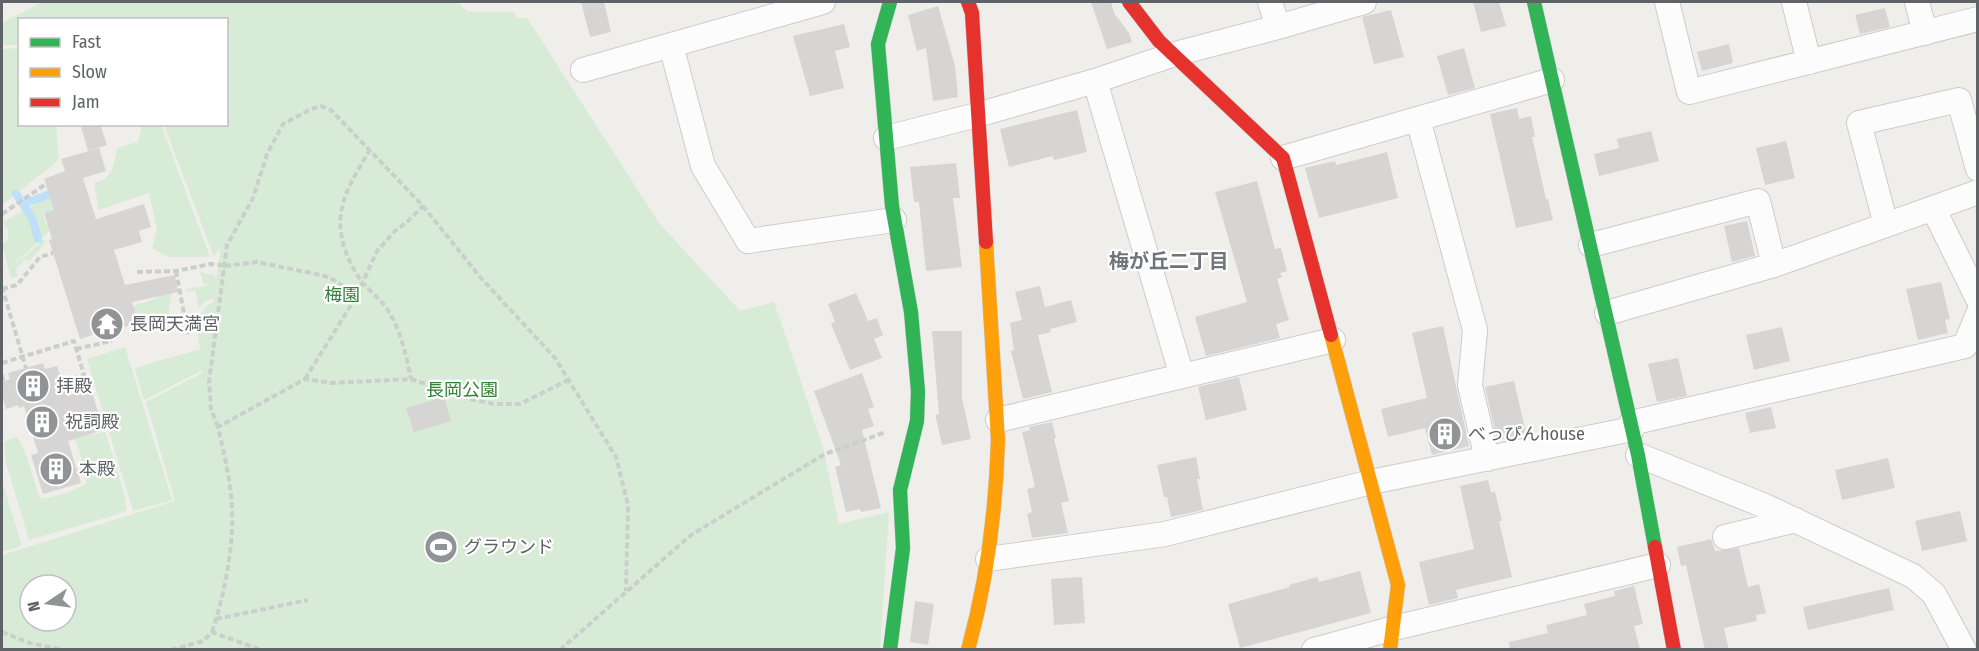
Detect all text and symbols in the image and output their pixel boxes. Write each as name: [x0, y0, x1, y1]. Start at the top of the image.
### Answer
legend: [18, 18, 228, 126]
text: Fast: [72, 31, 101, 53]
text: Slow: [72, 61, 107, 83]
text: Jam: [72, 91, 100, 113]
district label: 梅が丘二丁目: [1109, 249, 1229, 273]
park label: 梅園: [324, 284, 360, 306]
temple icon: 長岡天満宮: [89, 306, 125, 342]
place label: 長岡天満宮: [130, 313, 220, 335]
building icon: 拝殿: [15, 368, 51, 404]
place label: 拝殿: [56, 375, 92, 397]
park label: 長岡公園: [426, 379, 498, 401]
building icon: 祝詞殿: [24, 404, 60, 440]
place label: 祝詞殿: [65, 411, 119, 433]
building icon: べっぴんhouse: [1427, 416, 1463, 452]
place label: べっぴんhouse: [1468, 423, 1585, 445]
building icon: 本殿: [38, 451, 74, 487]
place label: 本殿: [79, 458, 115, 480]
sports icon: グラウンド: [423, 529, 459, 565]
place label: グラウンド: [464, 536, 554, 558]
north arrow: [18, 573, 78, 633]
text: N: [24, 599, 44, 613]

